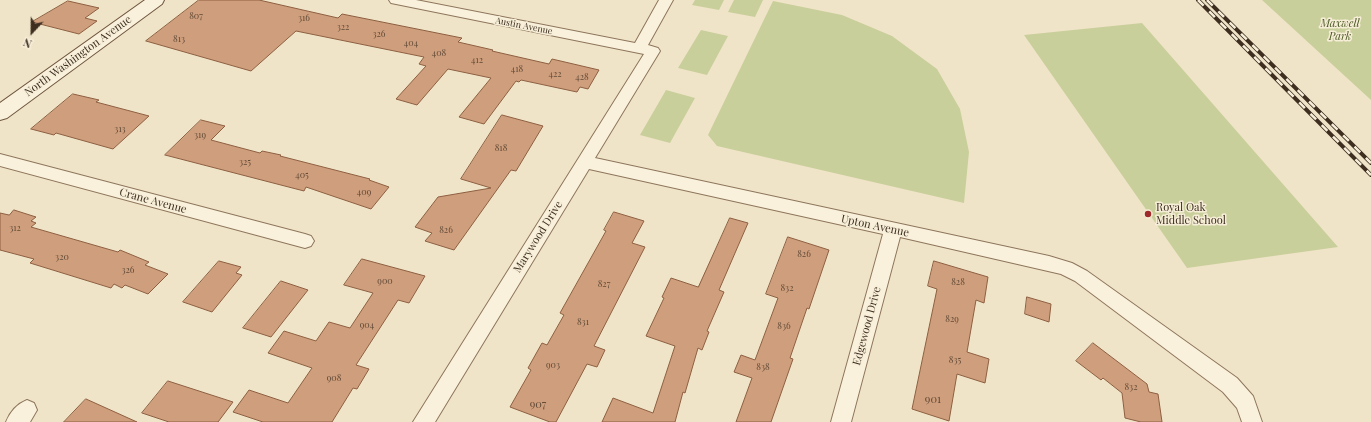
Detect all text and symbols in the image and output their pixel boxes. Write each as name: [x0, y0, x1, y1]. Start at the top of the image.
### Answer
house number: 807: [189, 11, 203, 21]
north arrow: [12, 12, 52, 52]
street label: North Washington Avenue: [22, 13, 134, 99]
house number: 316: [298, 13, 310, 23]
street label: Austin Avenue: [495, 15, 553, 37]
park label: Maxwell Park: [1320, 17, 1360, 43]
house number: 322: [337, 22, 349, 32]
house number: 326: [372, 29, 386, 39]
house number: 813: [173, 34, 185, 44]
house number: 404: [404, 38, 418, 48]
house number: 408: [432, 48, 446, 58]
house number: 412: [471, 55, 483, 65]
house number: 418: [511, 64, 523, 74]
house number: 422: [548, 69, 562, 79]
house number: 428: [575, 72, 589, 82]
house number: 313: [114, 124, 126, 134]
house number: 319: [194, 130, 206, 140]
house number: 818: [495, 143, 507, 153]
house number: 325: [239, 157, 251, 167]
house number: 405: [295, 170, 309, 180]
street label: Crane Avenue: [118, 186, 188, 216]
house number: 409: [357, 187, 371, 197]
street label: Marywood Drive: [511, 199, 565, 275]
place label: Royal Oak Middle School: [1156, 201, 1226, 227]
marker: Royal Oak Middle School: [1143, 209, 1153, 219]
street label: Upton Avenue: [840, 212, 910, 240]
house number: 312: [9, 223, 21, 233]
house number: 826: [439, 225, 453, 235]
house number: 826: [797, 249, 811, 259]
house number: 320: [55, 252, 69, 262]
house number: 326: [121, 265, 135, 275]
house number: 900: [377, 276, 393, 286]
house number: 828: [951, 277, 965, 287]
house number: 827: [598, 279, 610, 289]
house number: 832: [781, 283, 793, 293]
street label: Edgewood Drive: [850, 285, 884, 367]
house number: 829: [945, 314, 959, 324]
house number: 831: [577, 317, 589, 327]
house number: 904: [360, 320, 374, 330]
house number: 836: [777, 321, 791, 331]
house number: 835: [949, 355, 961, 365]
house number: 903: [546, 360, 560, 370]
house number: 838: [756, 362, 770, 372]
house number: 908: [327, 373, 341, 383]
house number: 832: [1125, 382, 1137, 392]
house number: 901: [925, 393, 941, 407]
house number: 907: [530, 398, 546, 412]

